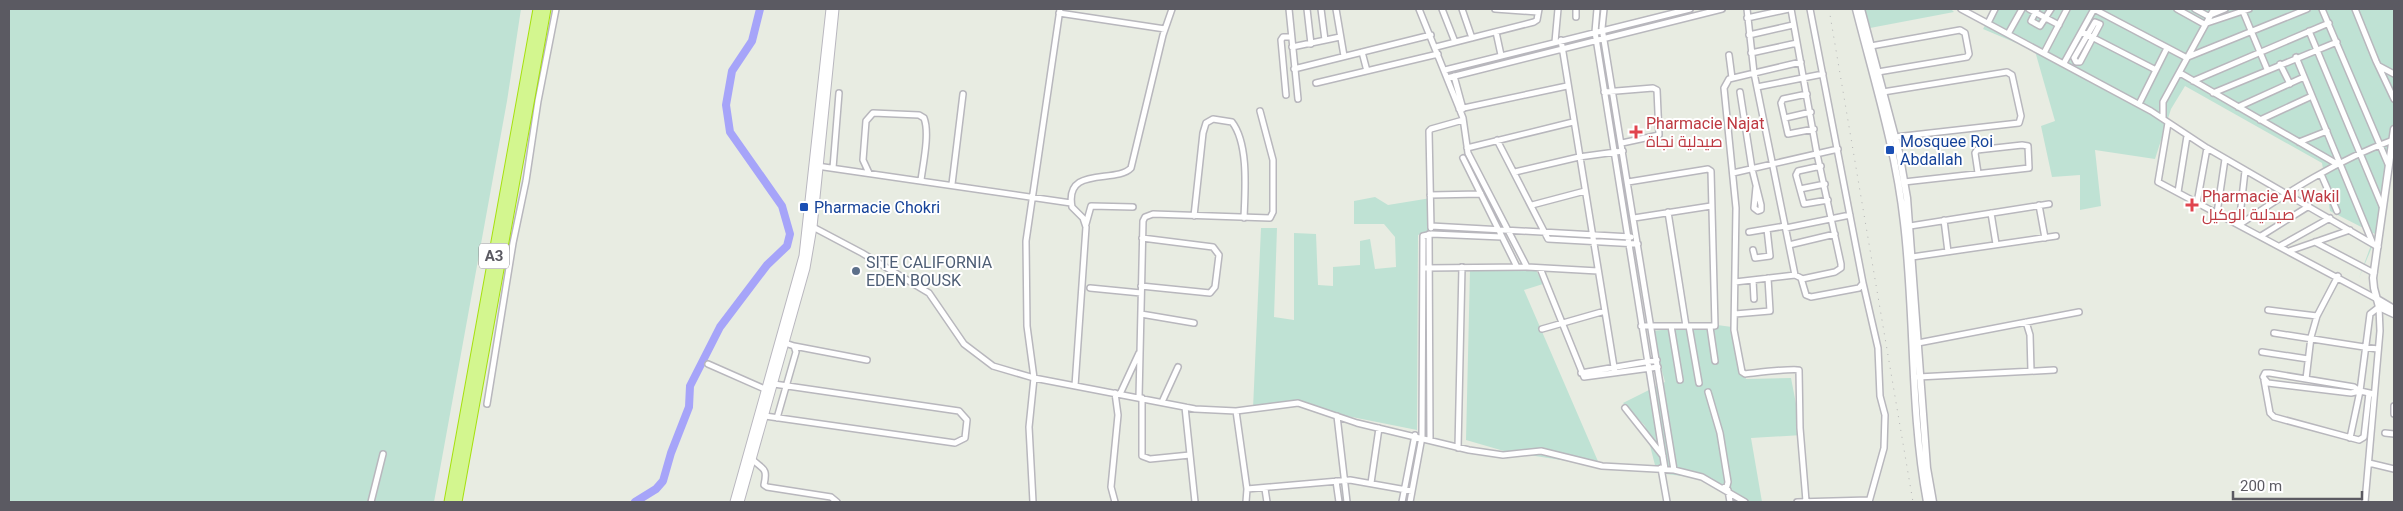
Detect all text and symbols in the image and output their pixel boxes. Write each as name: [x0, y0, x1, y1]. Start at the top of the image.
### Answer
place label: Pharmacie Najat صيدلية نجاة: [1646, 114, 1764, 151]
marker: Pharmacie Najat صيدلية نجاة: [1630, 126, 1642, 138]
place label: Mosquee Roi Abdallah: [1900, 132, 1993, 169]
marker: Mosquee Roi Abdallah: [1884, 144, 1896, 156]
place label: Pharmacie Al Wakil صيدلية الوكيل: [2202, 187, 2339, 225]
place label: Pharmacie Chokri: [814, 198, 940, 217]
marker: Pharmacie Al Wakil صيدلية الوكيل: [2186, 199, 2198, 211]
marker: Pharmacie Chokri: [798, 201, 810, 213]
road number: A3: [479, 244, 509, 268]
place label: SITE CALIFORNIA EDEN BOUSK: [866, 253, 993, 290]
marker: SITE CALIFORNIA EDEN BOUSK: [850, 265, 862, 277]
scale bar: [2233, 468, 2362, 500]
text: 200 m: [2240, 477, 2282, 495]

